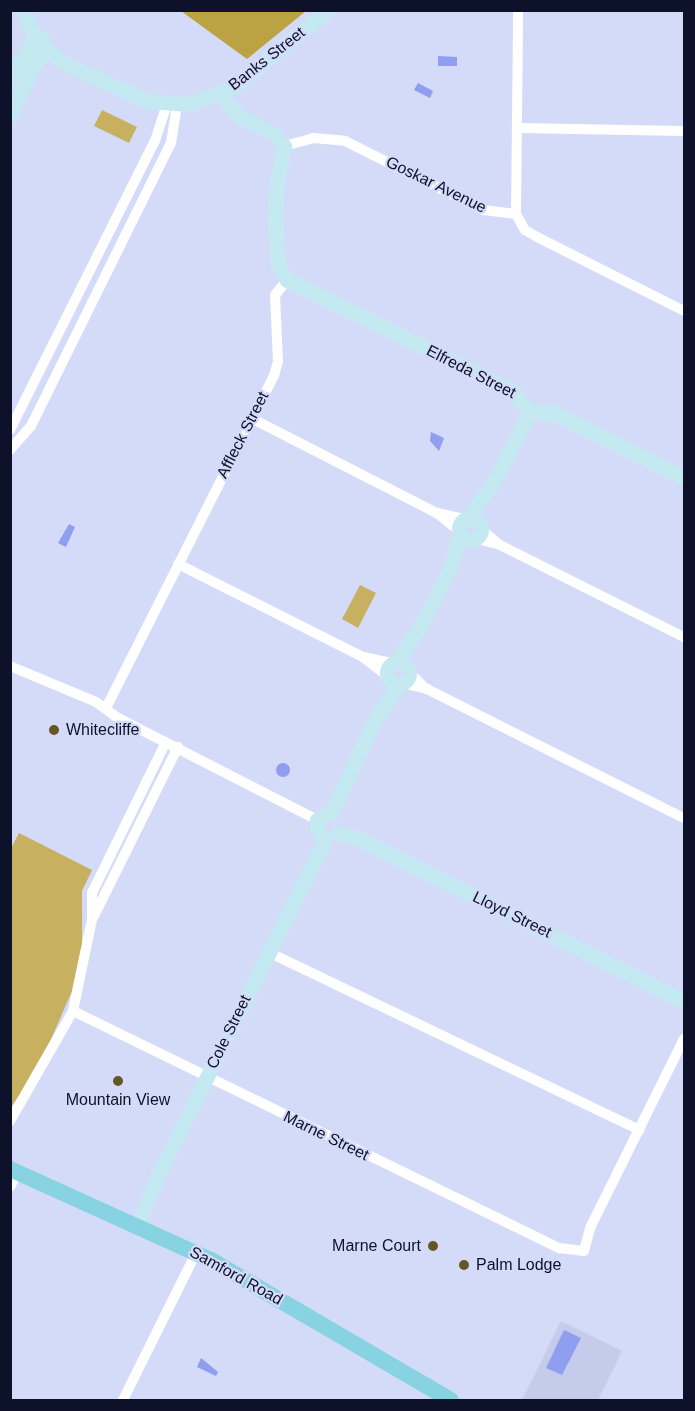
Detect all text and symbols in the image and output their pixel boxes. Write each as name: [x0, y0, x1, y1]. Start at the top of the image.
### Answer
street label: Banks Street: [225, 23, 309, 95]
street label: Goskar Avenue: [382, 152, 490, 218]
street label: Elfreda Street: [423, 341, 519, 403]
street label: Affleck Street: [213, 388, 273, 482]
place label: Whitecliffe: [66, 720, 140, 740]
marker: Whitecliffe: [47, 723, 61, 737]
street label: Lloyd Street: [469, 888, 555, 942]
street label: Cole Street: [203, 992, 255, 1072]
marker: Mountain View: [111, 1074, 125, 1088]
place label: Mountain View: [66, 1090, 170, 1110]
street label: Marne Street: [280, 1107, 372, 1165]
place label: Marne Court: [332, 1236, 421, 1256]
marker: Marne Court: [426, 1239, 440, 1253]
street label: Samford Road: [186, 1243, 286, 1309]
place label: Palm Lodge: [476, 1255, 561, 1275]
marker: Palm Lodge: [457, 1258, 471, 1272]

